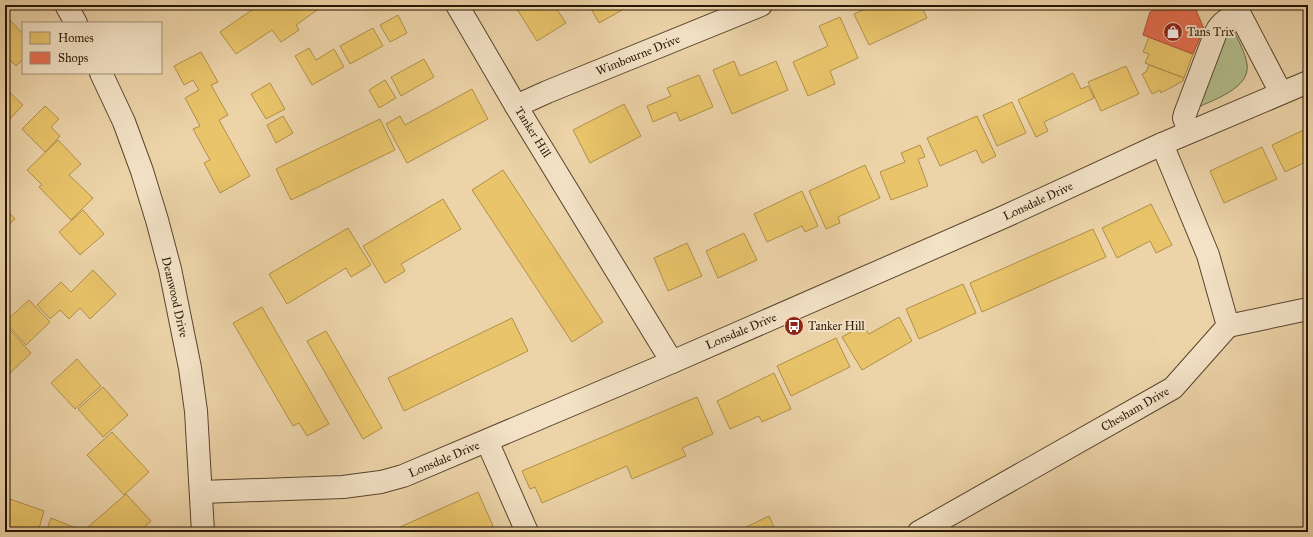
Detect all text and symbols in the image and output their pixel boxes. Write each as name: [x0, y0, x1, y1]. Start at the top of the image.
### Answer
shop icon: Tans Trix: [1162, 21, 1184, 43]
legend: [22, 22, 162, 74]
place label: Tans Trix: [1187, 25, 1235, 39]
text: Homes: [58, 31, 94, 45]
street label: Wimbourne Drive: [594, 32, 682, 78]
text: Shops: [58, 51, 88, 65]
street label: Tanker Hill: [512, 104, 554, 160]
street label: Lonsdale Drive: [1001, 179, 1075, 223]
street label: Deanwood Drive: [159, 255, 191, 339]
street label: Lonsdale Drive: [704, 310, 778, 352]
bus stop icon: Tanker Hill: [783, 315, 805, 337]
place label: Tanker Hill: [808, 319, 866, 333]
street label: Chesham Drive: [1098, 384, 1172, 434]
street label: Lonsdale Drive: [407, 438, 481, 480]

